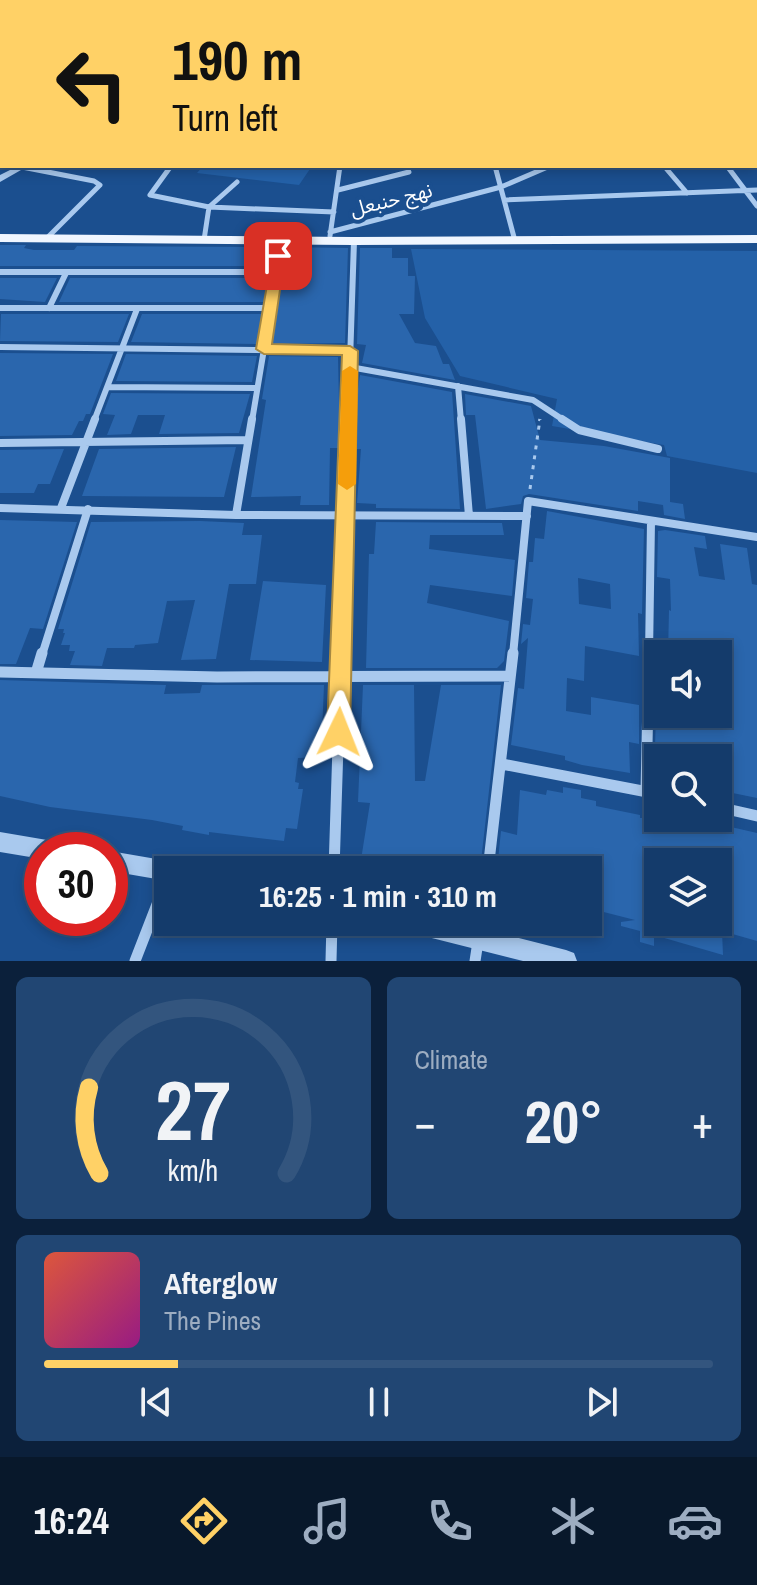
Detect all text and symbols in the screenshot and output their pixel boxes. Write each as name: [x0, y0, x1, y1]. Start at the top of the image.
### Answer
text: 190 m: [172, 22, 302, 97]
icon: left: [40, 32, 144, 136]
text: Turn left: [172, 94, 278, 142]
street label: نهج حنبعل: [347, 176, 435, 224]
pin: [244, 222, 312, 290]
icon: arrive: [256, 234, 300, 278]
map controls: [644, 640, 732, 936]
button: sound: [644, 640, 732, 728]
position arrow: [297, 690, 381, 774]
button: search: [644, 744, 732, 832]
speed limit sign: 30: [24, 832, 128, 936]
button: layers: [644, 848, 732, 936]
text: 16:25 · 1 min · 310 m: [259, 876, 497, 916]
text: Climate: [415, 1042, 488, 1077]
text: 27: [155, 1054, 231, 1166]
text: 20°: [524, 1081, 603, 1162]
text: −: [415, 1092, 436, 1152]
text: +: [692, 1092, 713, 1152]
text: km/h: [168, 1151, 219, 1190]
text: Afterglow: [164, 1263, 277, 1303]
text: The Pines: [164, 1303, 261, 1338]
icon: previous: [134, 1380, 178, 1424]
icon: pause: [357, 1380, 401, 1424]
icon: next: [580, 1380, 624, 1424]
icon: directions: [176, 1493, 232, 1549]
icon: music: [299, 1493, 355, 1549]
icon: phone: [422, 1493, 478, 1549]
icon: climate: [545, 1493, 601, 1549]
icon: car: [667, 1493, 723, 1549]
text: 16:24: [33, 1497, 109, 1545]

